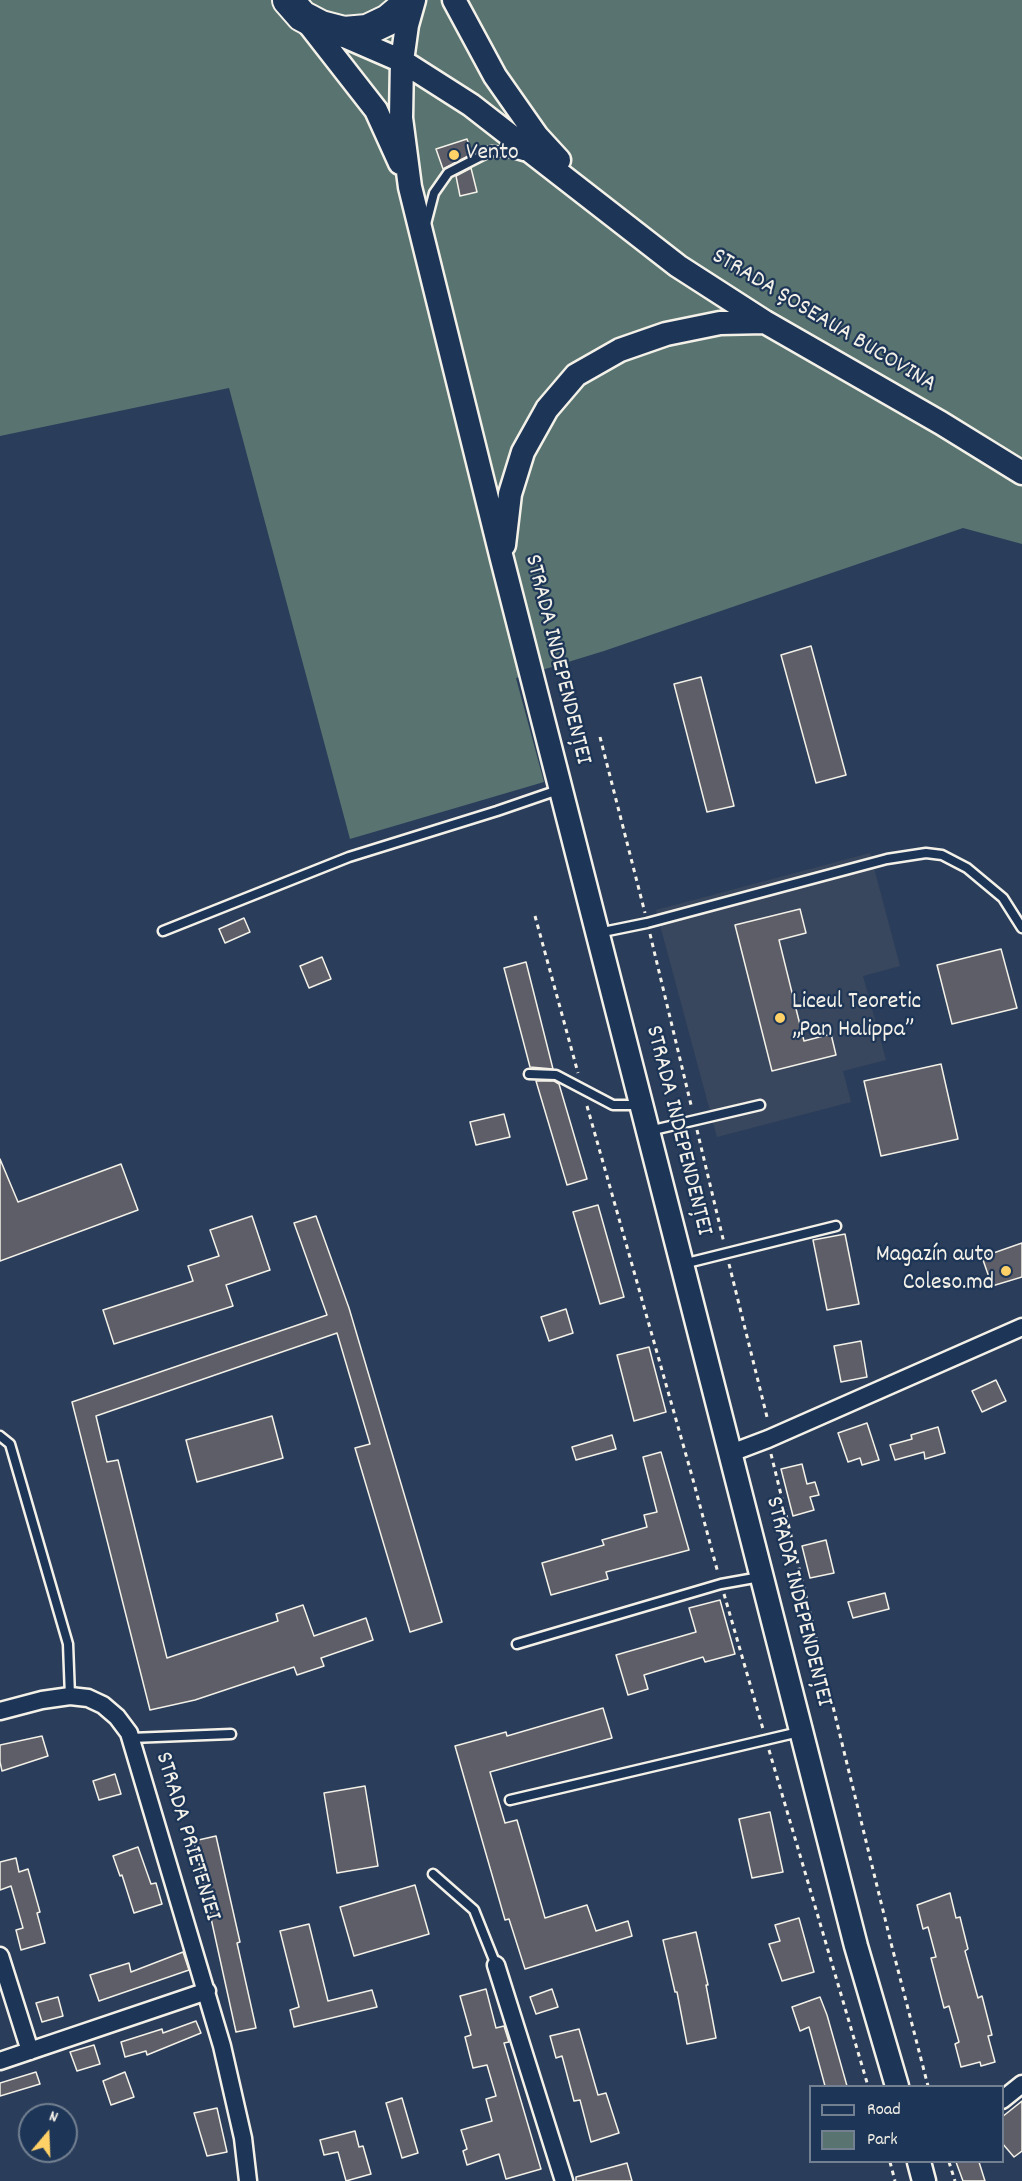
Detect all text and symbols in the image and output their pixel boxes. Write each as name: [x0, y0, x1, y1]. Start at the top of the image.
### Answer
place label: Vento: [466, 141, 519, 169]
marker: Vento: [447, 148, 461, 162]
street label: STRADA ȘOSEAUA BUCOVINA: [705, 244, 941, 400]
street label: STRADA INDEPENDENȚEI: [516, 552, 596, 768]
place label: Liceul Teoretic „Pan Halippa”: [792, 990, 921, 1046]
marker: Liceul Teoretic „Pan Halippa”: [773, 1011, 787, 1025]
street label: STRADA INDEPENDENȚEI: [637, 1023, 717, 1239]
place label: Magazín auto Coleso.md: [876, 1243, 994, 1299]
marker: Magazín auto Coleso.md: [999, 1264, 1013, 1278]
street label: STRADA INDEPENDENȚEI: [757, 1494, 837, 1710]
street label: STRADA PRIETENIEI: [147, 1749, 225, 1925]
legend: [809, 2085, 1004, 2163]
text: Road: [867, 2098, 901, 2123]
north arrow: [18, 2103, 78, 2163]
text: N: [46, 2105, 61, 2130]
text: Park: [867, 2128, 898, 2153]

